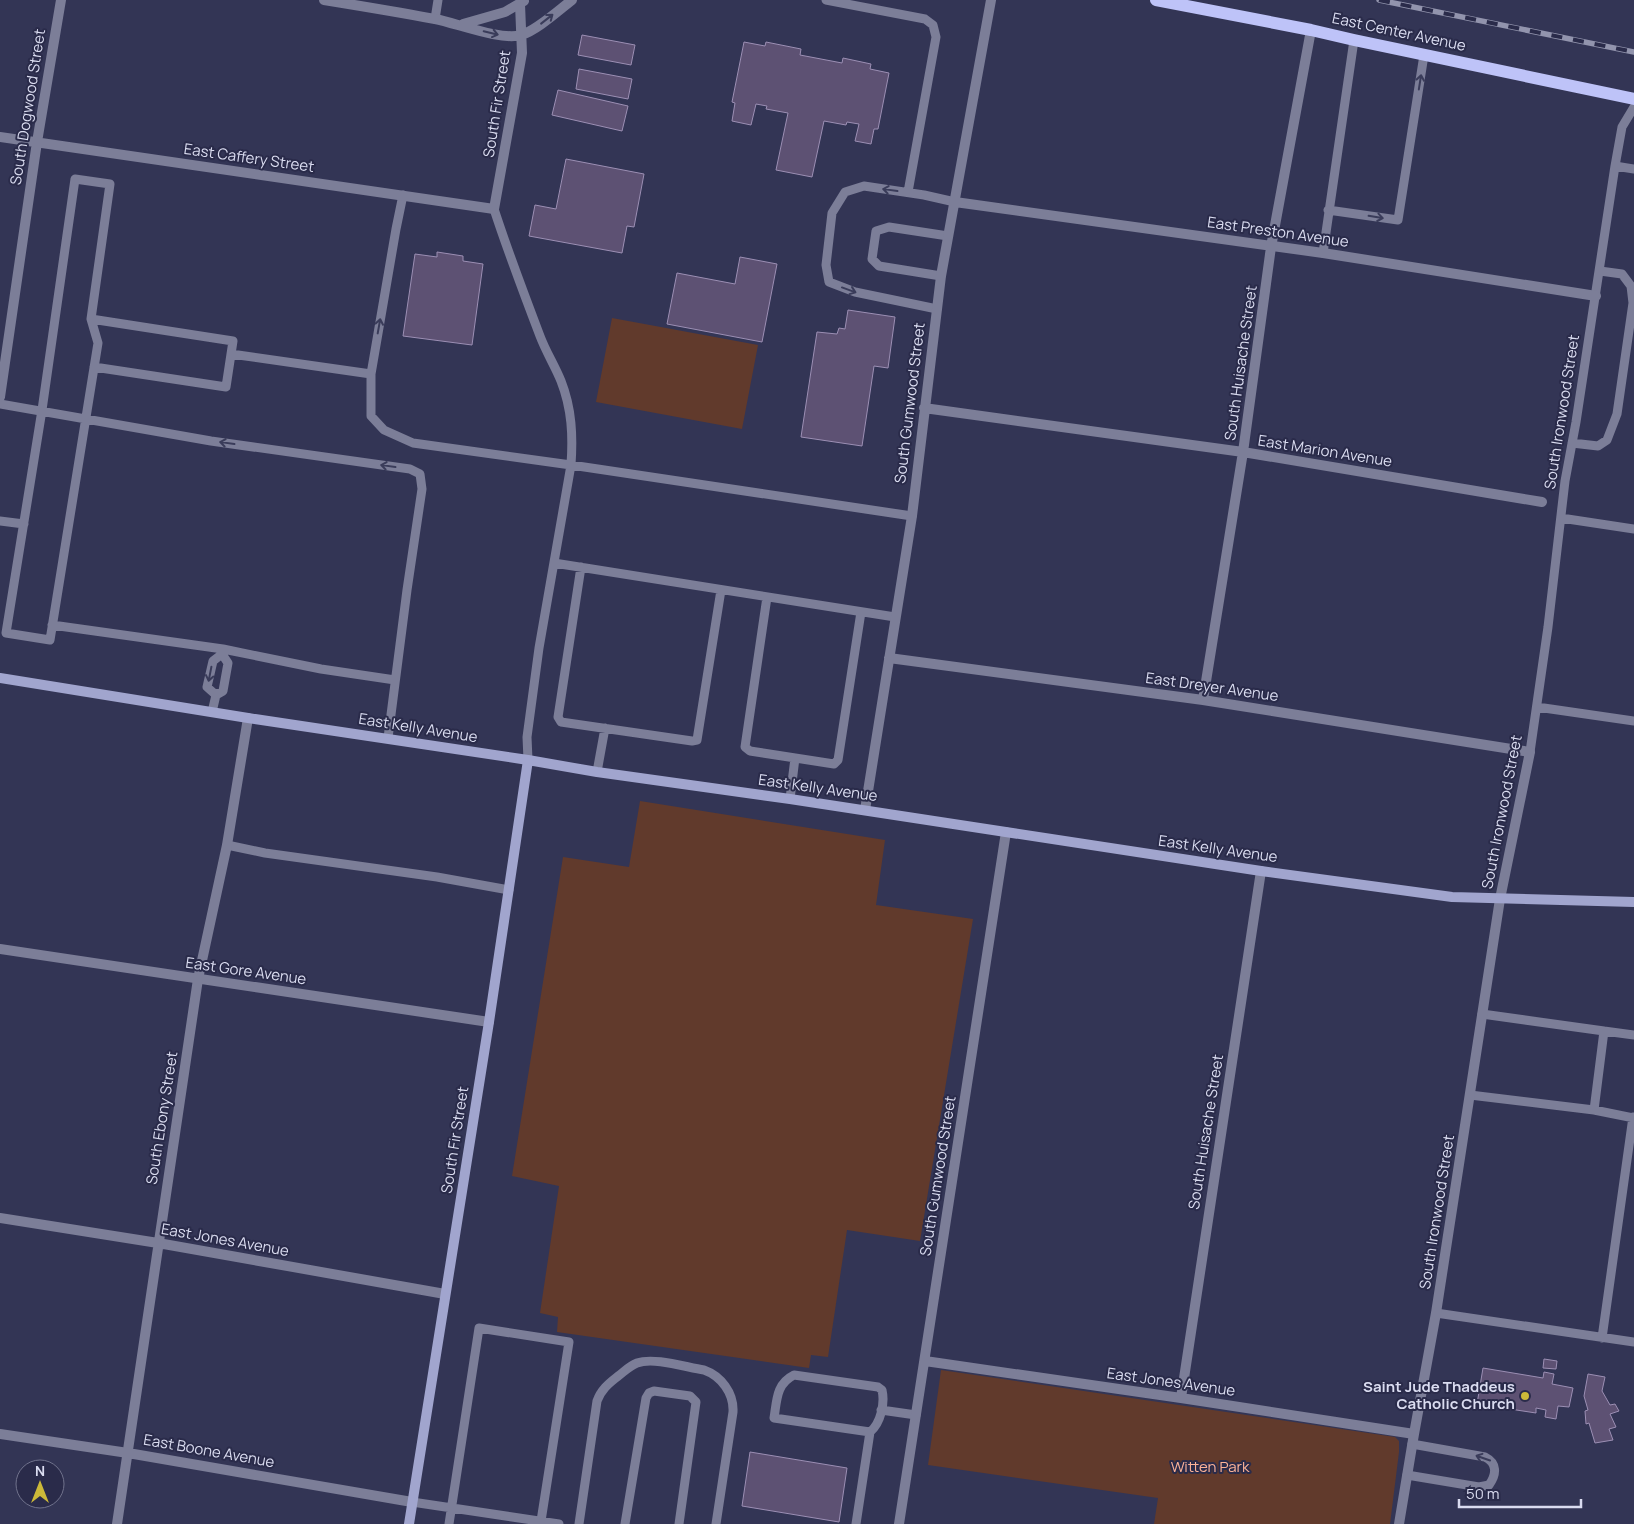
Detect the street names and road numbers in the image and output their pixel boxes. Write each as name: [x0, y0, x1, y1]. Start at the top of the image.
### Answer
street label: East Center Avenue: [1330, 7, 1468, 56]
street label: South Dogwood Street: [5, 27, 50, 186]
street label: South Fir Street: [478, 49, 515, 159]
street label: East Caffery Street: [182, 138, 316, 177]
street label: East Preston Avenue: [1206, 211, 1350, 252]
street label: South Huisache Street: [1219, 284, 1262, 442]
street label: South Gumwood Street: [889, 321, 930, 485]
street label: South Ironwood Street: [1539, 333, 1584, 491]
street label: East Marion Avenue: [1256, 430, 1394, 472]
street label: East Dreyer Avenue: [1144, 667, 1280, 706]
street label: East Kelly Avenue: [357, 708, 479, 747]
street label: South Ironwood Street: [1476, 733, 1527, 891]
street label: East Kelly Avenue: [757, 769, 879, 806]
street label: East Kelly Avenue: [1157, 830, 1279, 867]
street label: East Gore Avenue: [184, 952, 308, 989]
street label: South Ebony Street: [141, 1050, 182, 1186]
street label: South Huisache Street: [1183, 1053, 1228, 1211]
street label: South Fir Street: [436, 1085, 473, 1195]
street label: South Gumwood Street: [914, 1094, 961, 1258]
street label: South Ironwood Street: [1414, 1133, 1459, 1291]
street label: East Jones Avenue: [160, 1218, 291, 1261]
street label: East Jones Avenue: [1106, 1362, 1237, 1401]
street label: East Boone Avenue: [142, 1429, 276, 1472]

